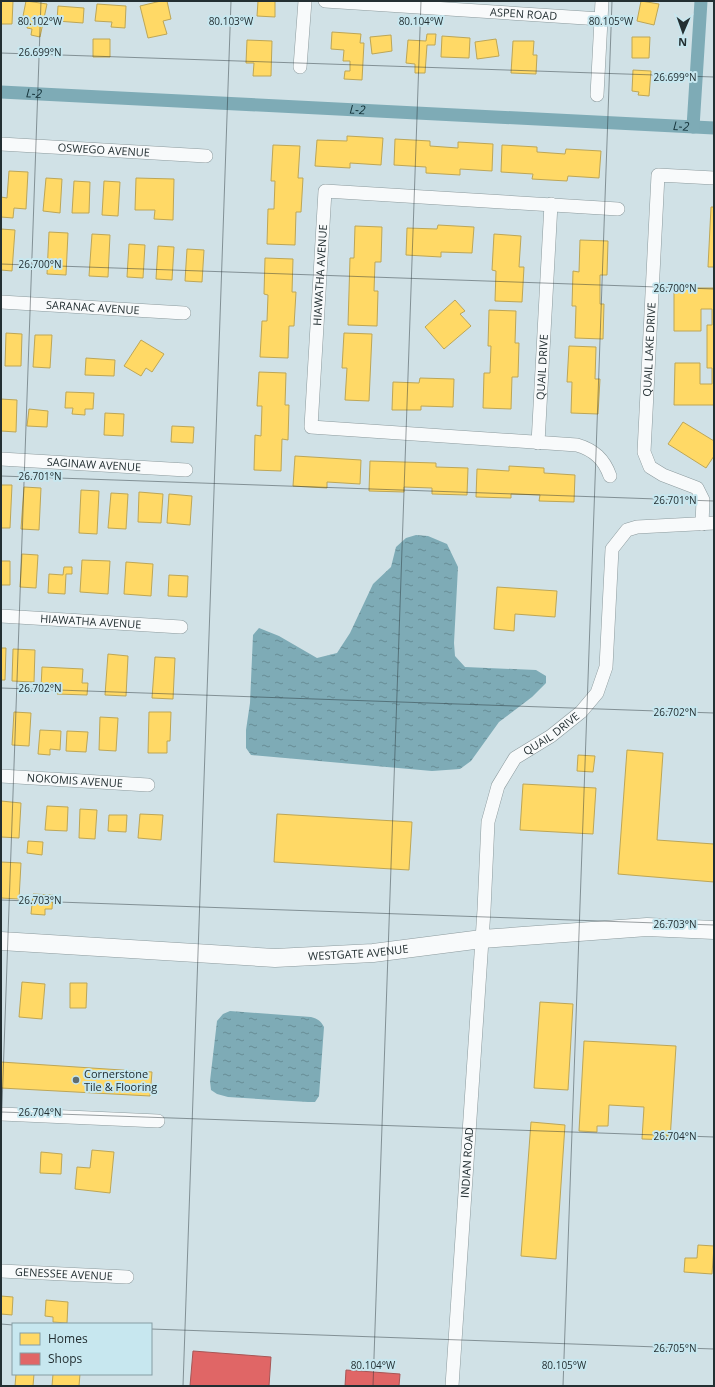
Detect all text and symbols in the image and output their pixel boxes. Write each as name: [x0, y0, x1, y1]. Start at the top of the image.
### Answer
street label: ASPEN ROAD: [490, 4, 558, 23]
north arrow: [663, 12, 703, 52]
text: 80.102°W: [18, 14, 63, 28]
text: 80.103°W: [209, 14, 254, 28]
text: 80.104°W: [399, 14, 444, 28]
text: 80.105°W: [589, 14, 634, 28]
text: N: [678, 35, 687, 50]
text: 26.699°N: [18, 45, 62, 59]
text: 26.699°N: [653, 70, 697, 84]
water label: L-2: [25, 84, 43, 102]
water label: L-2: [349, 101, 366, 118]
water label: L-2: [673, 117, 690, 135]
street label: OSWEGO AVENUE: [57, 139, 150, 160]
street label: HIAWATHA AVENUE: [309, 224, 330, 326]
text: 26.700°N: [18, 257, 62, 271]
text: 26.700°N: [653, 281, 697, 295]
street label: SARANAC AVENUE: [46, 297, 140, 317]
street label: QUAIL LAKE DRIVE: [639, 302, 659, 397]
street label: QUAIL DRIVE: [532, 334, 551, 400]
street label: SAGINAW AVENUE: [46, 454, 141, 474]
text: 26.701°N: [18, 469, 62, 483]
text: 26.701°N: [653, 493, 697, 507]
street label: HIAWATHA AVENUE: [40, 610, 142, 632]
text: 26.702°N: [18, 681, 62, 695]
text: 26.702°N: [653, 705, 697, 719]
street label: QUAIL DRIVE: [520, 708, 582, 758]
street label: NOKOMIS AVENUE: [26, 770, 123, 790]
text: 26.703°N: [18, 893, 62, 907]
text: 26.703°N: [653, 917, 697, 931]
street label: WESTGATE AVENUE: [308, 941, 409, 963]
place label: Cornerstone Tile & Flooring: [84, 1066, 157, 1094]
marker: Cornerstone Tile & Flooring: [71, 1075, 81, 1085]
text: 26.704°N: [18, 1105, 62, 1119]
street label: INDIAN ROAD: [457, 1127, 476, 1198]
text: 26.704°N: [653, 1129, 697, 1143]
street label: GENESSEE AVENUE: [15, 1264, 113, 1283]
legend: [12, 1323, 152, 1375]
text: Homes: [48, 1330, 88, 1347]
text: 26.705°N: [653, 1341, 697, 1355]
text: Shops: [48, 1350, 83, 1367]
text: 80.104°W: [351, 1358, 396, 1372]
text: 80.105°W: [542, 1358, 587, 1372]

